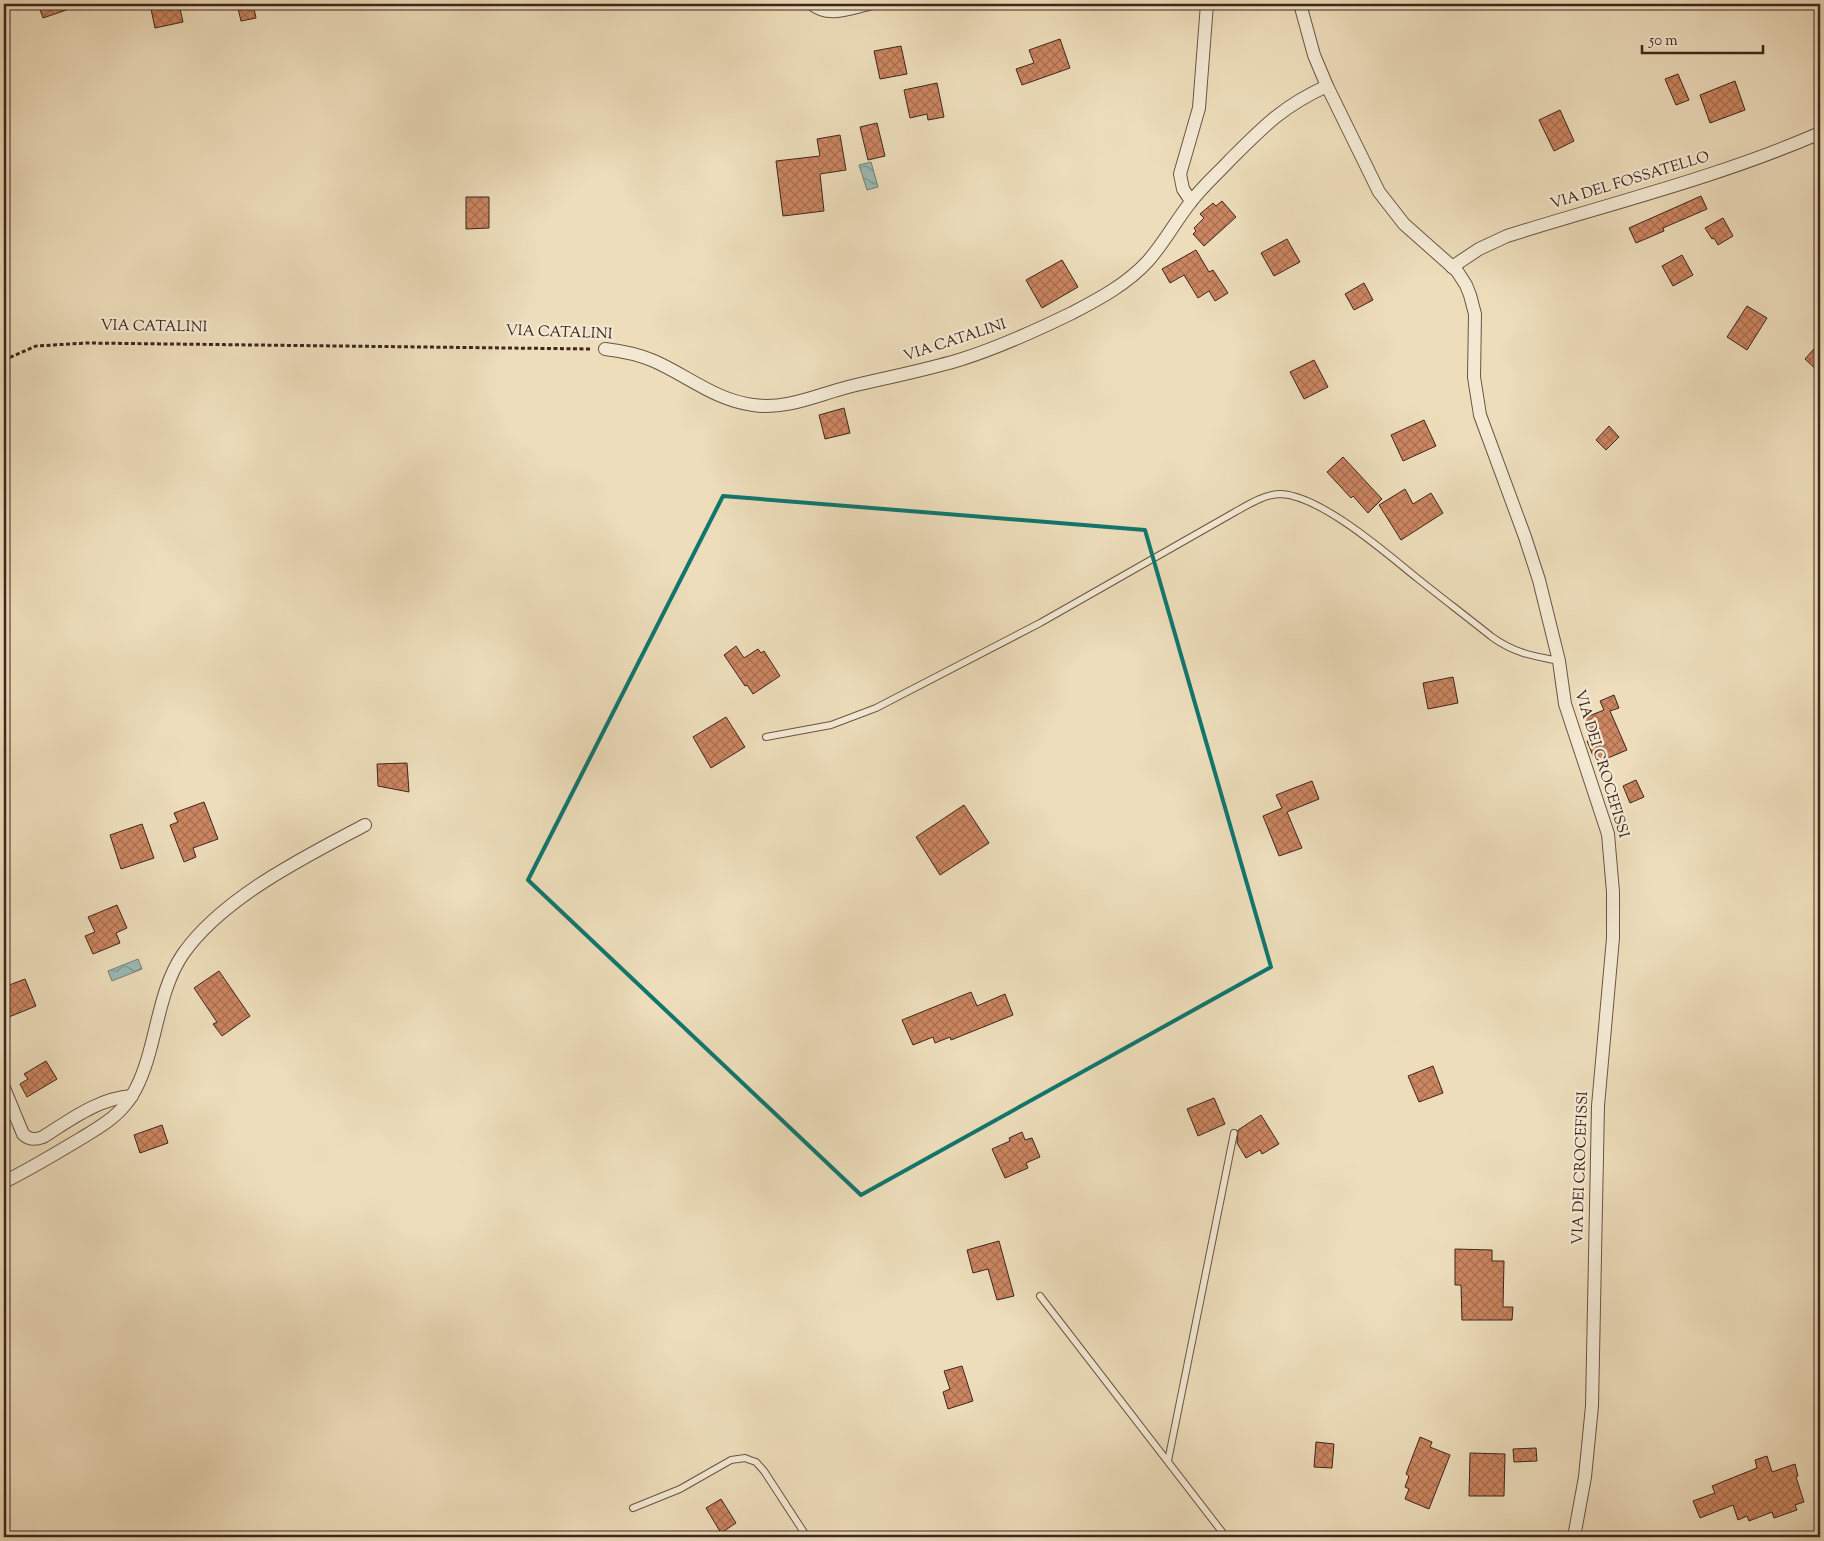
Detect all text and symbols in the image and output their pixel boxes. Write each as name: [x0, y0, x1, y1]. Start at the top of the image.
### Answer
scale bar: [1642, 22, 1763, 54]
text: 50 m: [1648, 31, 1678, 52]
street label: VIA DEL FOSSATELLO: [1548, 147, 1712, 215]
street label: VIA CATALINI: [901, 314, 1009, 368]
street label: VIA CATALINI: [100, 316, 208, 338]
street label: VIA CATALINI: [505, 321, 613, 345]
street label: VIA DEI CROCEFISSI: [1568, 687, 1634, 841]
street label: VIA DEI CROCEFISSI: [1568, 1091, 1594, 1245]

